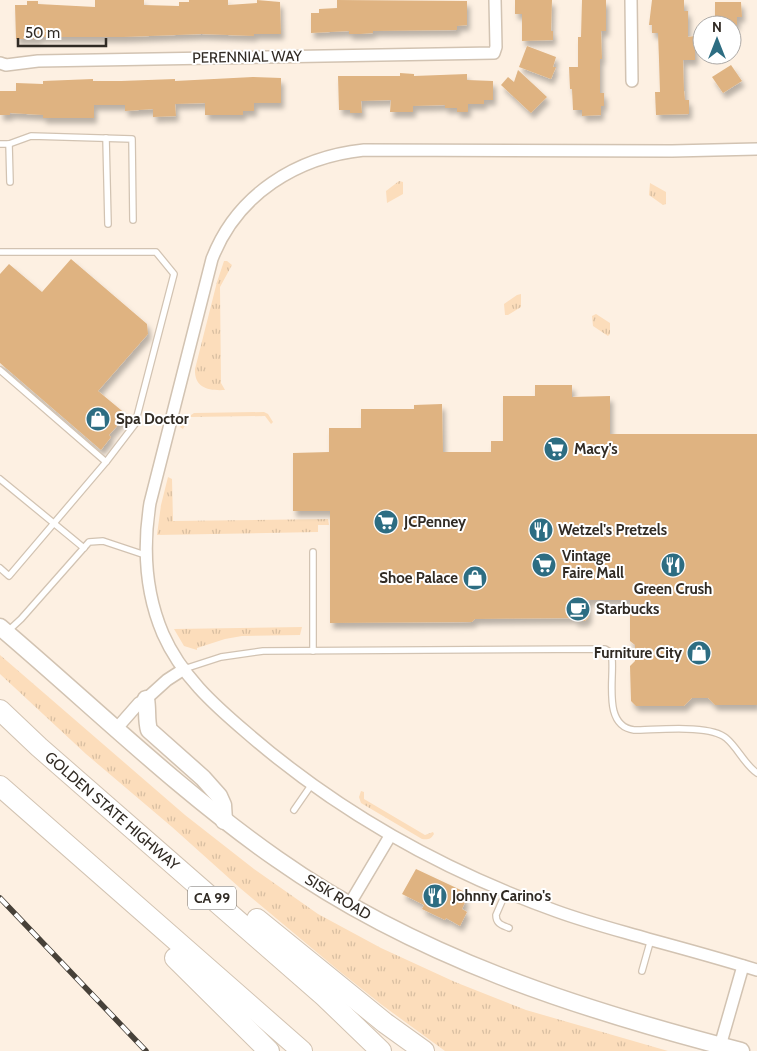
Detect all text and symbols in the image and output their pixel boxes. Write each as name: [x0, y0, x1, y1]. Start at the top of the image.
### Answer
scale bar: [18, 15, 105, 47]
north arrow: [692, 15, 742, 65]
text: N: [712, 18, 722, 36]
text: 50 m: [25, 24, 60, 42]
street label: PERENNIAL WAY: [192, 47, 303, 67]
shop icon: Spa Doctor: [85, 406, 111, 432]
place label: Spa Doctor: [116, 410, 189, 428]
supermarket icon: Macy's: [543, 436, 569, 462]
place label: Macy's: [574, 440, 618, 458]
supermarket icon: JCPenney: [373, 509, 399, 535]
place label: JCPenney: [403, 513, 467, 531]
restaurant icon: Wetzel's Pretzels: [528, 517, 554, 543]
place label: Wetzel's Pretzels: [558, 521, 667, 539]
place label: Vintage Faire Mall: [562, 547, 624, 582]
supermarket icon: Vintage Faire Mall: [531, 552, 557, 578]
restaurant icon: Green Crush: [660, 552, 686, 578]
shop icon: Shoe Palace: [462, 565, 488, 591]
place label: Shoe Palace: [379, 569, 458, 587]
place label: Green Crush: [634, 580, 712, 598]
cafe icon: Starbucks: [565, 596, 591, 622]
place label: Starbucks: [596, 600, 659, 618]
shop icon: Furniture City: [686, 640, 712, 666]
place label: Furniture City: [594, 644, 683, 662]
street label: GOLDEN STATE HIGHWAY: [41, 748, 183, 874]
street label: SISK ROAD: [302, 870, 374, 924]
restaurant icon: Johnny Carino's: [422, 883, 448, 909]
road number: CA 99: [188, 886, 236, 910]
place label: Johnny Carino's: [451, 887, 551, 905]

